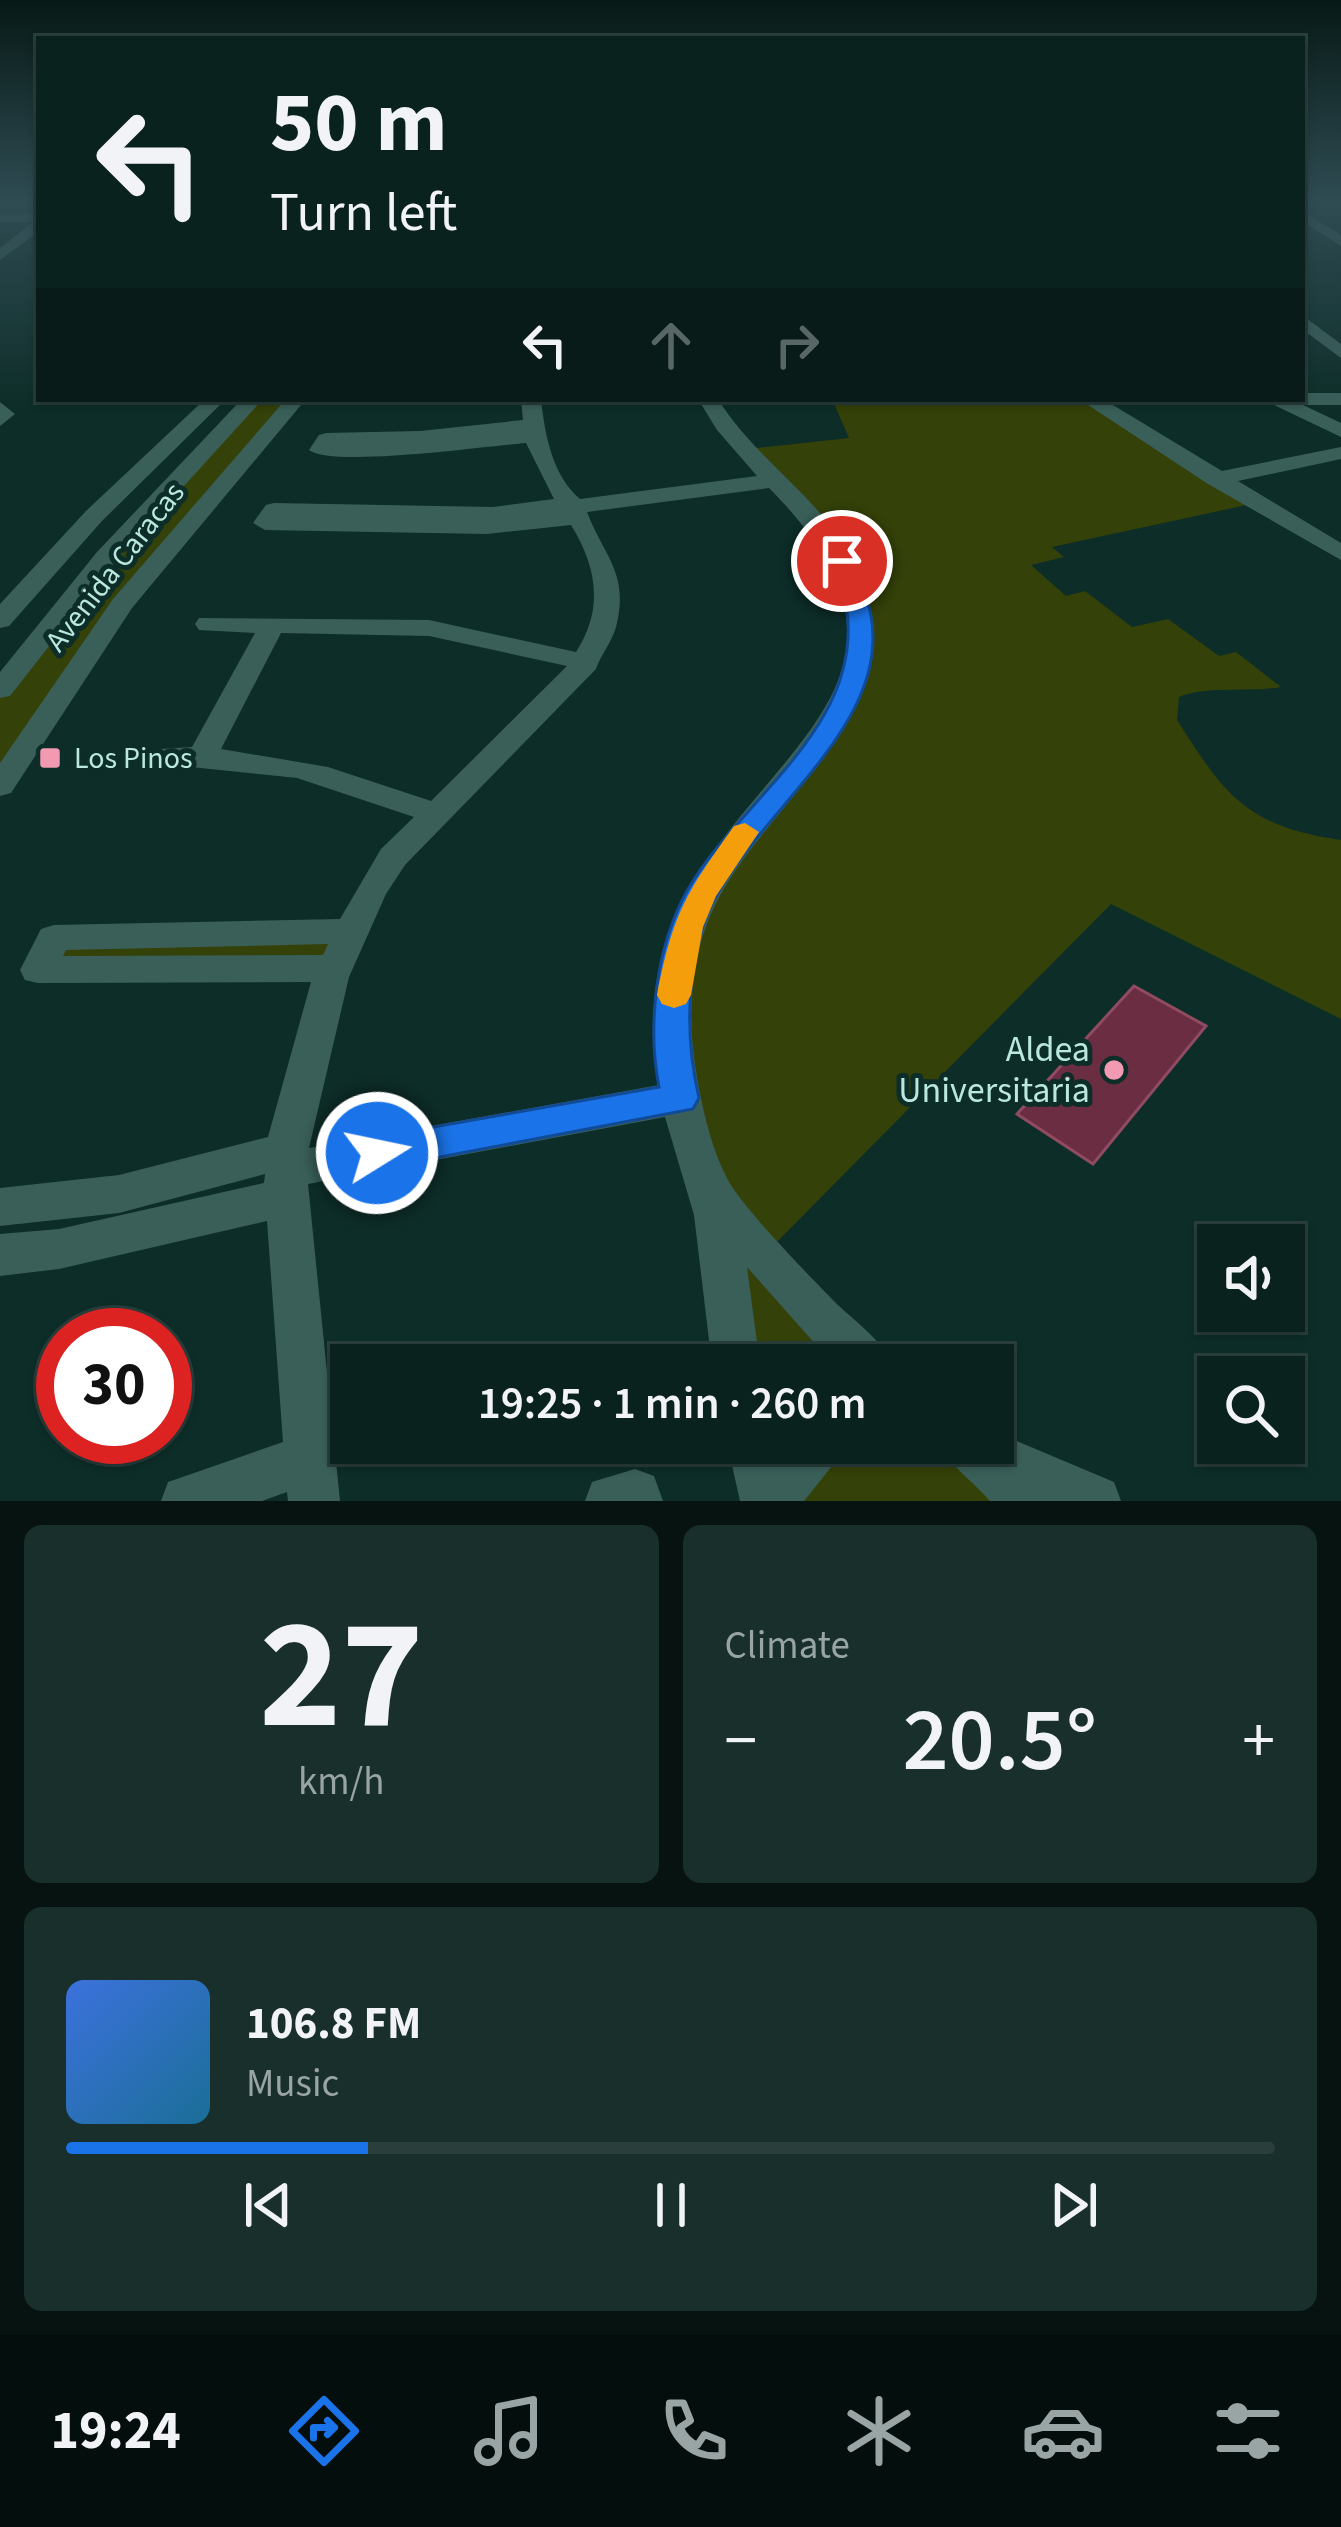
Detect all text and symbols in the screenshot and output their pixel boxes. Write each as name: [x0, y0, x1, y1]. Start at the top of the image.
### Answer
text: 50 m: [270, 64, 448, 184]
icon: left: [72, 84, 228, 240]
text: Turn left: [270, 175, 457, 252]
icon: left: [512, 312, 578, 378]
icon: ahead: [638, 312, 704, 378]
icon: right: [764, 312, 830, 378]
street label: Avenida Caracas: [35, 473, 195, 661]
pin: [791, 510, 893, 612]
icon: arrive: [809, 528, 875, 594]
place label: Los Pinos: [74, 737, 193, 780]
marker: Los Pinos: [37, 745, 63, 771]
place label: Aldea Universitaria: [898, 1024, 1090, 1116]
marker: Aldea Universitaria: [1101, 1057, 1127, 1083]
position arrow: [314, 1090, 440, 1216]
map controls: [1197, 1224, 1305, 1464]
button: sound: [1197, 1224, 1305, 1332]
speed limit sign: 30: [36, 1308, 192, 1464]
button: search: [1197, 1356, 1305, 1464]
text: 19:25 · 1 min · 260 m: [478, 1372, 866, 1436]
text: 27: [259, 1565, 424, 1787]
text: Climate: [725, 1618, 850, 1674]
text: 20.5°: [902, 1677, 1097, 1805]
text: −: [725, 1694, 757, 1788]
text: +: [1242, 1694, 1275, 1788]
text: km/h: [298, 1754, 385, 1810]
text: 106.8 FM: [246, 1992, 421, 2056]
text: Music: [246, 2056, 339, 2112]
icon: previous: [235, 2172, 301, 2238]
icon: pause: [638, 2172, 704, 2238]
icon: next: [1041, 2172, 1107, 2238]
icon: directions: [282, 2389, 366, 2473]
icon: music: [467, 2389, 551, 2473]
icon: phone: [652, 2389, 736, 2473]
icon: climate: [837, 2389, 921, 2473]
icon: car: [1021, 2389, 1105, 2473]
icon: filters: [1206, 2389, 1290, 2473]
text: 19:24: [50, 2393, 181, 2470]

